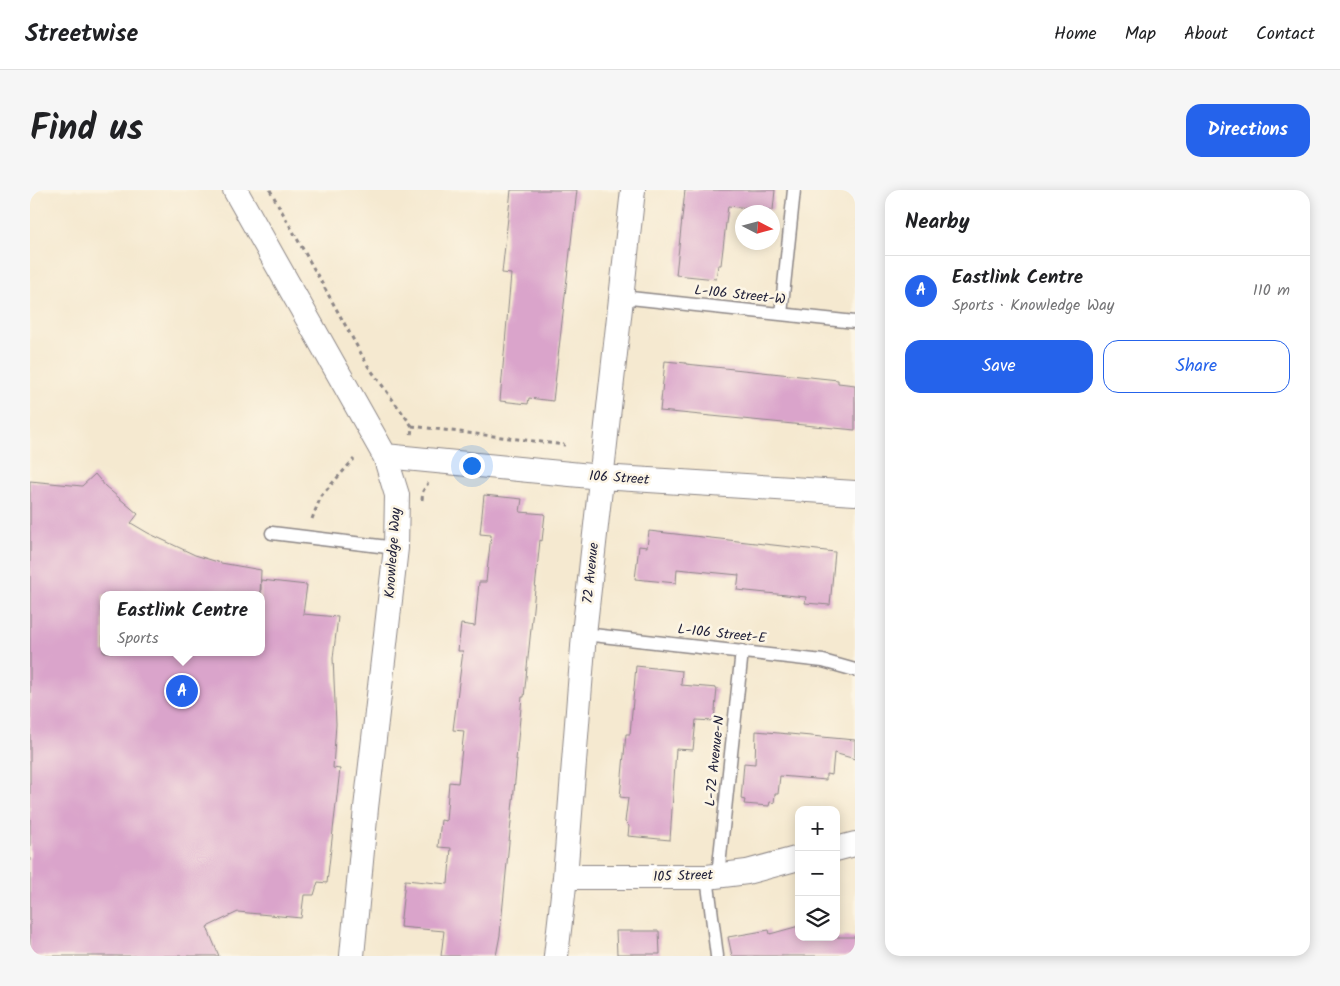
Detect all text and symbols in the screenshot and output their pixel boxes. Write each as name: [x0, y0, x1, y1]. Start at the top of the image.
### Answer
text: Streetwise: [25, 15, 138, 54]
text: Home: [1054, 20, 1097, 49]
text: Map: [1125, 20, 1156, 49]
text: About: [1184, 20, 1228, 49]
text: Contact: [1256, 20, 1315, 49]
text: Find us: [30, 102, 143, 158]
button: Directions: [1186, 104, 1310, 157]
north arrow: [735, 205, 780, 250]
text: Nearby: [905, 206, 970, 239]
text: Eastlink Centre: [952, 263, 1083, 293]
text: A: [916, 278, 926, 303]
text: 110 m: [1253, 278, 1290, 303]
street label: L-106 Street-W: [693, 279, 787, 311]
text: Sports · Knowledge Way: [952, 293, 1114, 318]
button: Save: [905, 340, 1093, 393]
button: Share: [1103, 340, 1290, 393]
your location: [459, 453, 485, 479]
street label: 106 Street: [588, 465, 650, 491]
street label: Knowledge Way: [379, 506, 407, 599]
street label: 72 Avenue: [577, 541, 605, 605]
popup: [100, 591, 265, 656]
text: Eastlink Centre: [117, 596, 248, 626]
street label: L-106 Street-E: [677, 618, 768, 650]
text: Sports: [117, 626, 159, 651]
pin: A: [166, 672, 198, 710]
street label: L-72 Avenue-N: [699, 714, 731, 808]
map controls: [795, 806, 840, 941]
button: +: [795, 806, 840, 851]
button: −: [795, 851, 840, 896]
street label: 105 Street: [653, 864, 714, 888]
button: layers: [795, 896, 840, 941]

